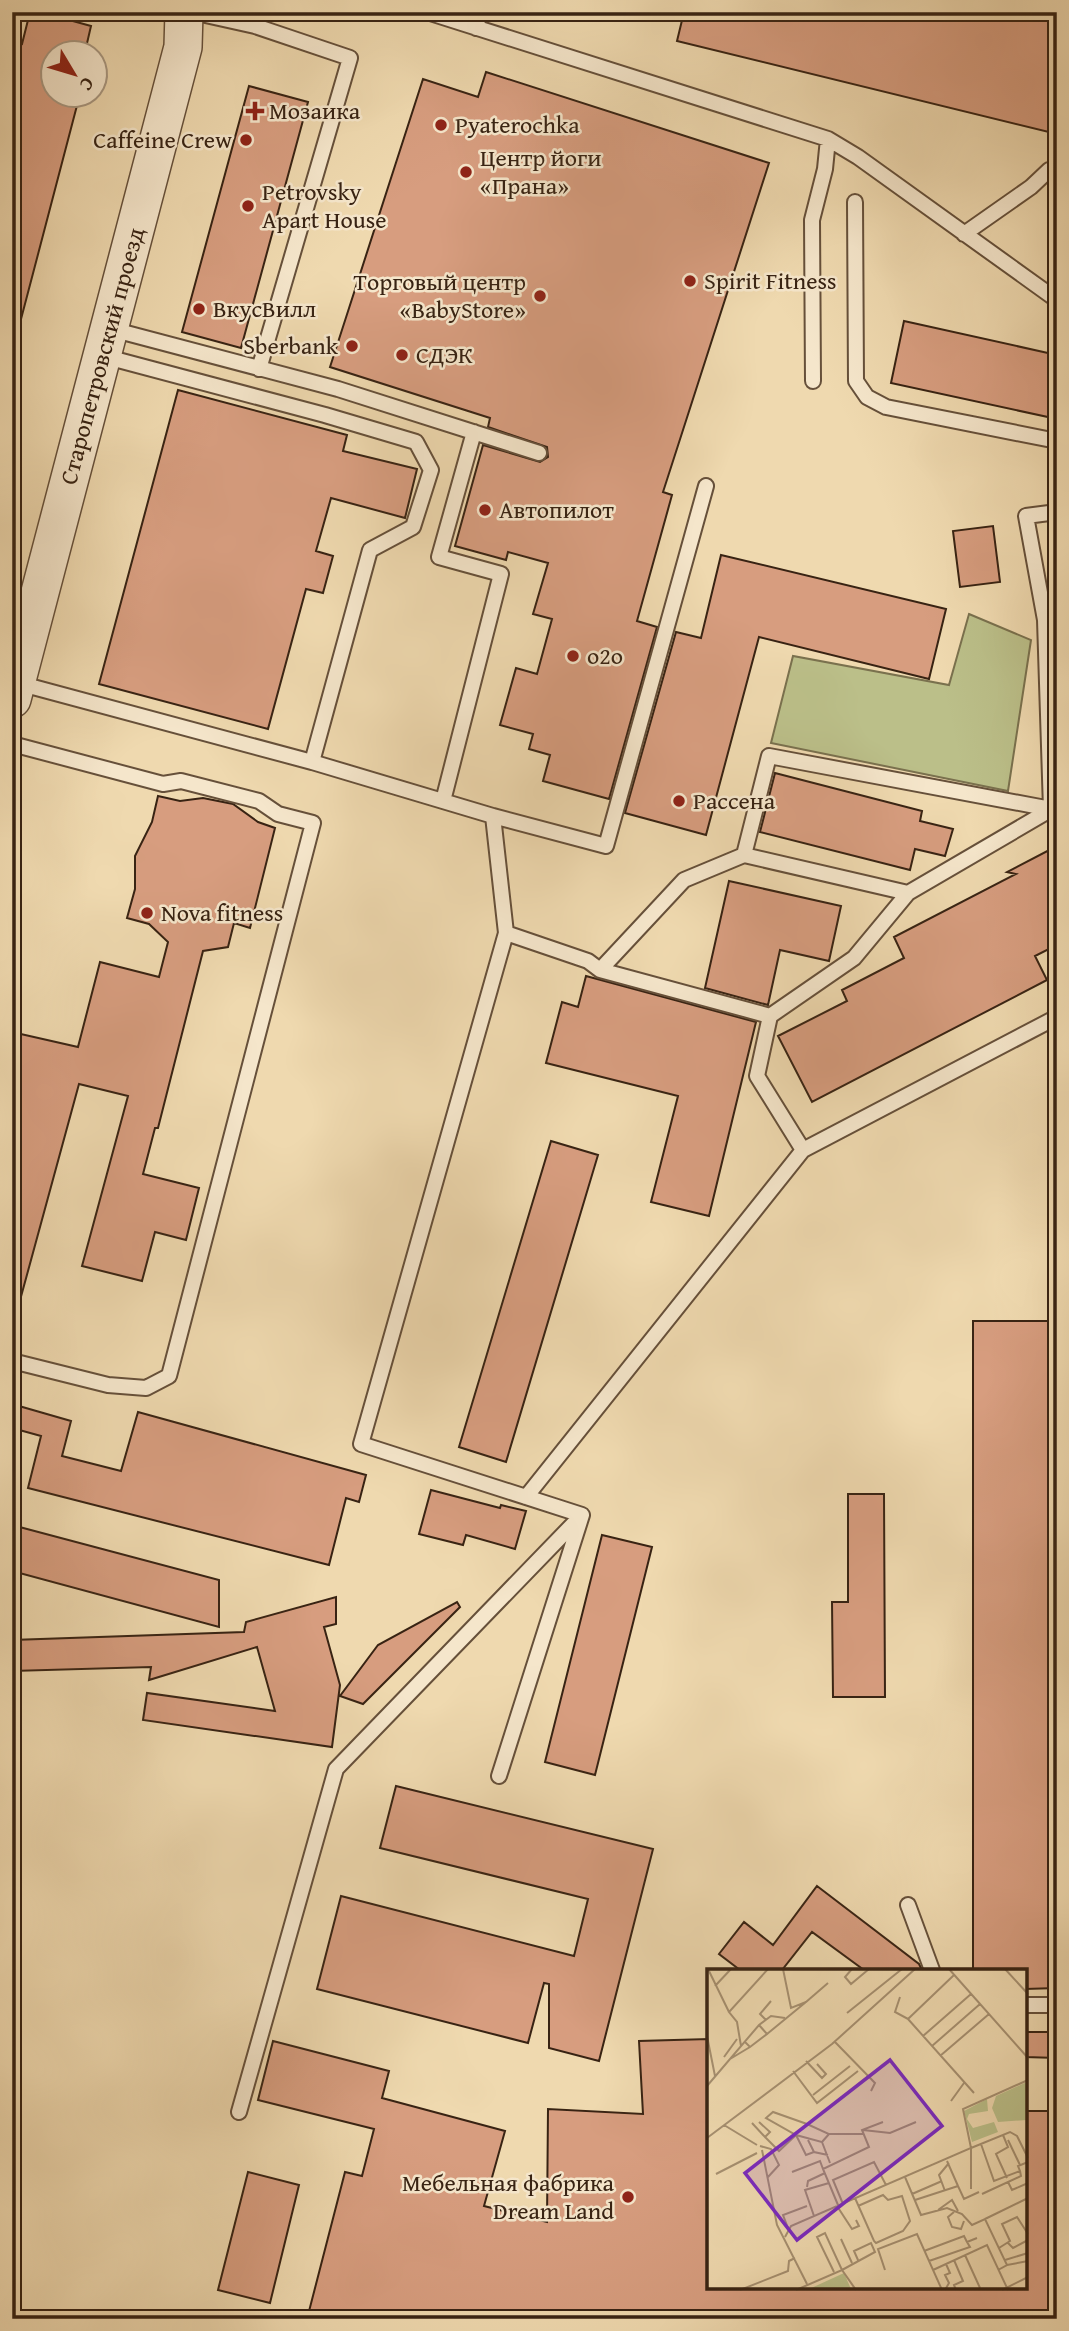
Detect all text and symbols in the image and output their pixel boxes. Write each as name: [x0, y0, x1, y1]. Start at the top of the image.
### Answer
north arrow: [38, 38, 108, 108]
text: С: [73, 72, 102, 98]
place label: Мозаика: [269, 93, 361, 128]
marker: Мозаика: [247, 103, 263, 119]
place label: Pyaterochka: [455, 107, 580, 142]
marker: Pyaterochka: [433, 117, 449, 133]
place label: Caffeine Crew: [93, 122, 232, 157]
marker: Caffeine Crew: [238, 132, 254, 148]
place label: Центр йоги «Прана»: [480, 140, 601, 203]
marker: Центр йоги «Прана»: [458, 164, 474, 180]
place label: Petrovsky Apart House: [262, 174, 386, 237]
marker: Petrovsky Apart House: [240, 198, 256, 214]
street label: Старопетровский проезд: [50, 223, 153, 488]
place label: Spirit Fitness: [704, 263, 837, 298]
place label: Торговый центр «BabyStore»: [354, 264, 526, 327]
marker: Spirit Fitness: [682, 273, 698, 289]
marker: Торговый центр «BabyStore»: [532, 288, 548, 304]
place label: ВкусВилл: [213, 291, 316, 326]
marker: ВкусВилл: [191, 301, 207, 317]
place label: Sberbank: [243, 328, 339, 363]
place label: СДЭК: [416, 337, 473, 372]
marker: Sberbank: [344, 338, 360, 354]
marker: СДЭК: [394, 347, 410, 363]
place label: Автопилот: [499, 492, 614, 527]
marker: Автопилот: [477, 502, 493, 518]
place label: o2o: [587, 638, 623, 673]
marker: o2o: [565, 648, 581, 664]
place label: Рассена: [693, 783, 776, 818]
marker: Рассена: [671, 793, 687, 809]
place label: Nova fitness: [161, 895, 283, 930]
marker: Nova fitness: [139, 905, 155, 921]
inset map: [707, 1969, 1027, 2289]
place label: Мебельная фабрика Dream Land: [402, 2165, 615, 2228]
marker: Мебельная фабрика Dream Land: [620, 2189, 636, 2205]

